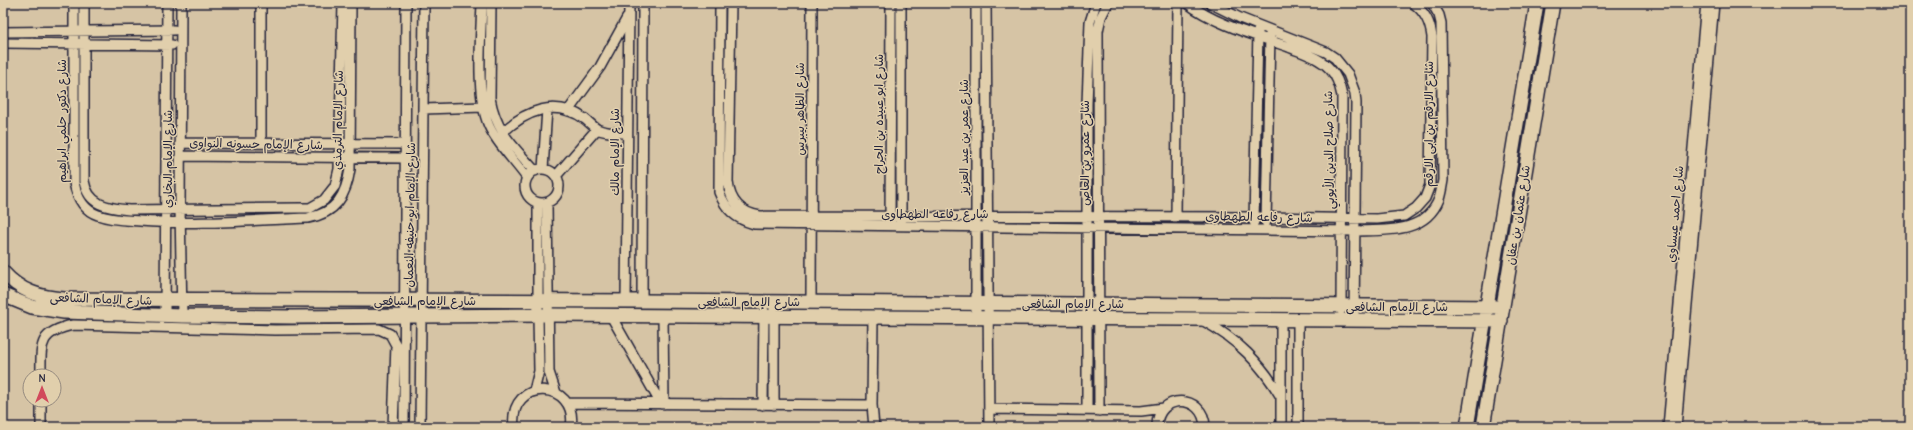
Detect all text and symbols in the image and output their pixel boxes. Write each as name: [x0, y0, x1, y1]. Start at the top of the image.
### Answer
street label: شارع ابو عبيده بن الجراح: [872, 54, 888, 174]
street label: شارع دكتور حلمي ابراهيم: [55, 59, 73, 183]
street label: شارع الارقم بن ابى الارقم: [1422, 61, 1438, 187]
street label: شارع الظاهر بيبرس: [793, 63, 809, 155]
street label: شارع الإمام الترمذي: [330, 70, 348, 170]
street label: شارع عمر بن عبد العزيز: [957, 79, 973, 196]
street label: شارع صلاح الدين الأيوبي: [1320, 91, 1341, 209]
street label: شارع عمرو بن العاص: [1078, 100, 1094, 206]
street label: شارع الإمام مالك: [608, 108, 624, 196]
street label: شارع الإمام البخاري: [161, 110, 177, 208]
street label: شارع الإمام حسونه النواوى: [189, 136, 323, 154]
street label: شارع الإمام ابو حنيفه النعمان: [402, 142, 420, 288]
street label: شارع عثمان بن عفان: [1503, 164, 1535, 266]
street label: شارع احمد عيساوي: [1664, 165, 1688, 263]
street label: شارع رفاعه الطهطاوى: [881, 207, 989, 223]
street label: شارع رفاعه الطهطاوى: [1205, 209, 1313, 227]
street label: شارع الإمام الشافعى: [50, 290, 152, 310]
street label: شارع الإمام الشافعى: [374, 294, 476, 310]
street label: شارع الإمام الشافعى: [698, 295, 800, 311]
street label: شارع الإمام الشافعى: [1022, 297, 1124, 313]
street label: شارع الإمام الشافعى: [1346, 300, 1448, 316]
north arrow: [22, 368, 62, 408]
text: N: [38, 372, 46, 385]

